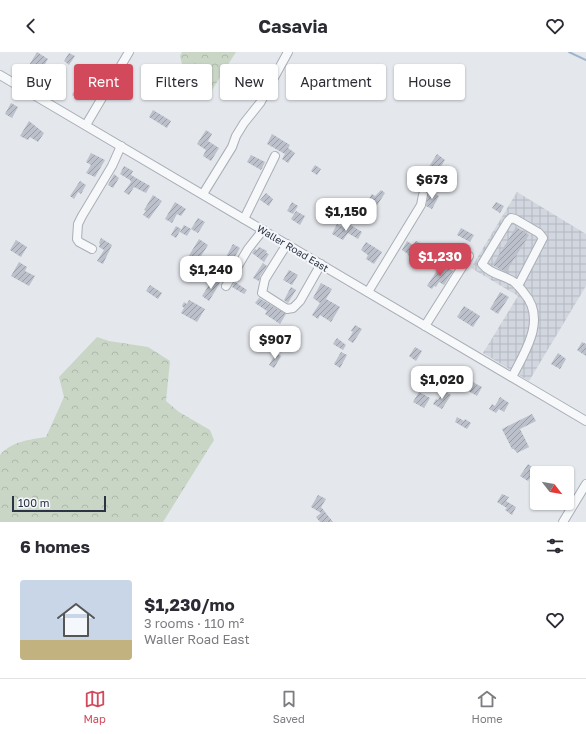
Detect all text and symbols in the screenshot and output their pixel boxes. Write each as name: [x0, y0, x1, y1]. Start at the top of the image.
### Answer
icon: back: [20, 15, 42, 37]
text: Casavia: [258, 15, 328, 37]
icon: heart: [544, 15, 566, 37]
chip: Buy: [12, 64, 66, 100]
chip: Rent: [74, 64, 133, 100]
chip: Filters: [141, 64, 212, 100]
chip: New: [220, 64, 278, 100]
chip: Apartment: [286, 64, 386, 100]
chip: House: [394, 64, 465, 100]
pin: $673: [408, 166, 456, 200]
text: $673: [416, 171, 448, 187]
pin: $1,150: [313, 198, 379, 232]
text: $1,150: [325, 203, 367, 219]
street label: Waller Road East: [255, 222, 331, 274]
pin: $1,230: [407, 243, 473, 277]
text: $1,230: [418, 248, 462, 264]
pin: $1,240: [178, 256, 244, 290]
text: $1,240: [189, 261, 233, 277]
pin: $907: [251, 326, 299, 360]
text: $907: [259, 331, 291, 347]
pin: $1,020: [409, 366, 475, 400]
text: $1,020: [420, 371, 464, 387]
north arrow: [530, 466, 574, 510]
map controls: [530, 466, 574, 510]
scale bar: [12, 494, 106, 513]
text: 100 m: [18, 496, 49, 509]
icon: filters: [544, 535, 566, 557]
text: 6 homes: [20, 536, 90, 557]
text: $1,230/mo: [144, 594, 235, 615]
icon: home: [52, 596, 100, 644]
icon: heart: [544, 609, 566, 631]
text: 3 rooms · 110 m²: [144, 615, 244, 631]
text: Waller Road East: [144, 631, 250, 647]
tab: Map: [83, 688, 106, 725]
tab: Saved: [273, 688, 305, 725]
tab: Home: [472, 688, 503, 725]

